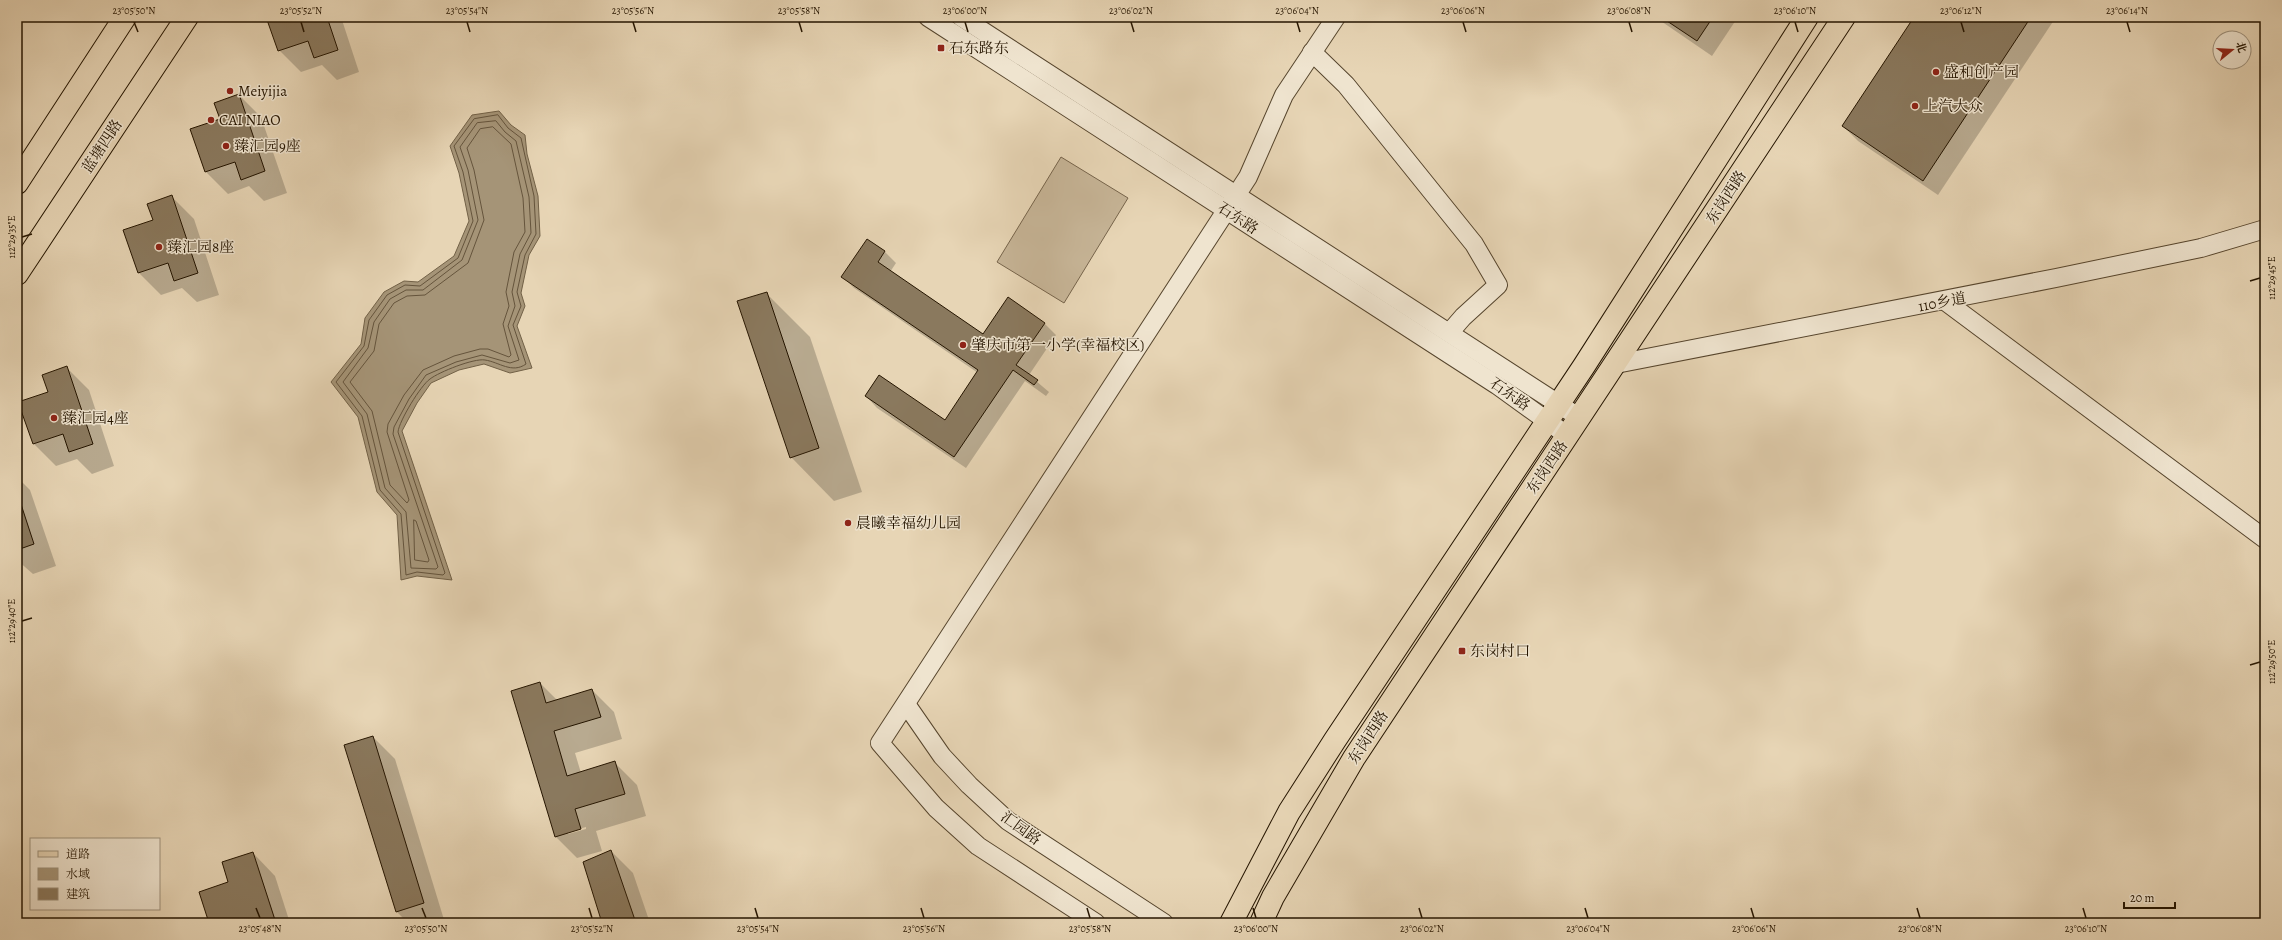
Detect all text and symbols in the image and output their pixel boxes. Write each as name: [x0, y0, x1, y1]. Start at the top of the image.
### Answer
text: 23°05'50"N: [112, 4, 156, 17]
text: 23°05'52"N: [280, 4, 322, 17]
text: 23°05'54"N: [446, 4, 488, 17]
text: 23°05'56"N: [612, 4, 654, 17]
text: 23°05'58"N: [778, 4, 820, 17]
text: 23°06'00"N: [943, 4, 987, 17]
text: 23°06'02"N: [1109, 4, 1153, 17]
text: 23°06'04"N: [1275, 4, 1319, 17]
text: 23°06'06"N: [1441, 4, 1485, 17]
text: 23°06'08"N: [1607, 4, 1651, 17]
text: 23°06'10"N: [1774, 4, 1816, 17]
text: 23°06'12"N: [1940, 4, 1982, 17]
text: 23°06'14"N: [2106, 4, 2148, 17]
north arrow: [2212, 30, 2252, 70]
place label: 石东路东: [949, 38, 1009, 58]
text: 北: [2232, 40, 2250, 55]
marker: 石东路东: [936, 43, 946, 53]
place label: 盛和创产园: [1944, 62, 2019, 82]
marker: 盛和创产园: [1931, 67, 1941, 77]
place label: Meiyijia: [238, 81, 287, 101]
marker: Meiyijia: [225, 86, 235, 96]
place label: 上汽大众: [1923, 96, 1983, 116]
marker: 上汽大众: [1910, 101, 1920, 111]
place label: CAI NIAO: [219, 110, 281, 130]
street label: 蓝塘四路: [77, 115, 127, 177]
marker: CAI NIAO: [206, 115, 216, 125]
place label: 臻汇园9座: [234, 136, 301, 156]
marker: 臻汇园9座: [221, 141, 231, 151]
street label: 东岗西路: [1701, 166, 1751, 228]
street label: 石东路: [1214, 197, 1262, 239]
text: 112°29'35"E: [5, 215, 18, 259]
place label: 臻汇园8座: [167, 237, 234, 257]
marker: 臻汇园8座: [154, 242, 164, 252]
text: 112°29'45"E: [2265, 256, 2278, 300]
street label: 110乡道: [1916, 288, 1968, 316]
place label: 肇庆市第一小学(幸福校区): [971, 335, 1144, 355]
marker: 肇庆市第一小学(幸福校区): [958, 340, 968, 350]
street label: 石东路: [1486, 373, 1534, 415]
place label: 臻汇园4座: [62, 408, 129, 428]
marker: 臻汇园4座: [49, 413, 59, 423]
street label: 东岗西路: [1522, 437, 1572, 497]
place label: 晨曦幸福幼儿园: [856, 513, 961, 533]
marker: 晨曦幸福幼儿园: [843, 518, 853, 528]
text: 112°29'40"E: [5, 599, 18, 643]
text: 112°29'50"E: [2265, 640, 2278, 684]
place label: 东岗村口: [1470, 641, 1530, 661]
marker: 东岗村口: [1457, 646, 1467, 656]
street label: 东岗西路: [1343, 706, 1393, 768]
street label: 汇园路: [997, 807, 1045, 849]
legend: [30, 838, 160, 910]
text: 道路: [66, 846, 90, 862]
text: 水域: [66, 866, 90, 882]
scale bar: [2124, 884, 2175, 910]
text: 建筑: [66, 886, 90, 902]
text: 20 m: [2130, 890, 2154, 906]
text: 23°05'48"N: [239, 922, 281, 935]
text: 23°05'50"N: [404, 922, 448, 935]
text: 23°05'52"N: [571, 922, 613, 935]
text: 23°05'54"N: [737, 922, 779, 935]
text: 23°05'56"N: [903, 922, 945, 935]
text: 23°05'58"N: [1069, 922, 1111, 935]
text: 23°06'00"N: [1234, 922, 1278, 935]
text: 23°06'02"N: [1400, 922, 1444, 935]
text: 23°06'04"N: [1566, 922, 1610, 935]
text: 23°06'06"N: [1732, 922, 1776, 935]
text: 23°06'08"N: [1898, 922, 1942, 935]
text: 23°06'10"N: [2065, 922, 2107, 935]

